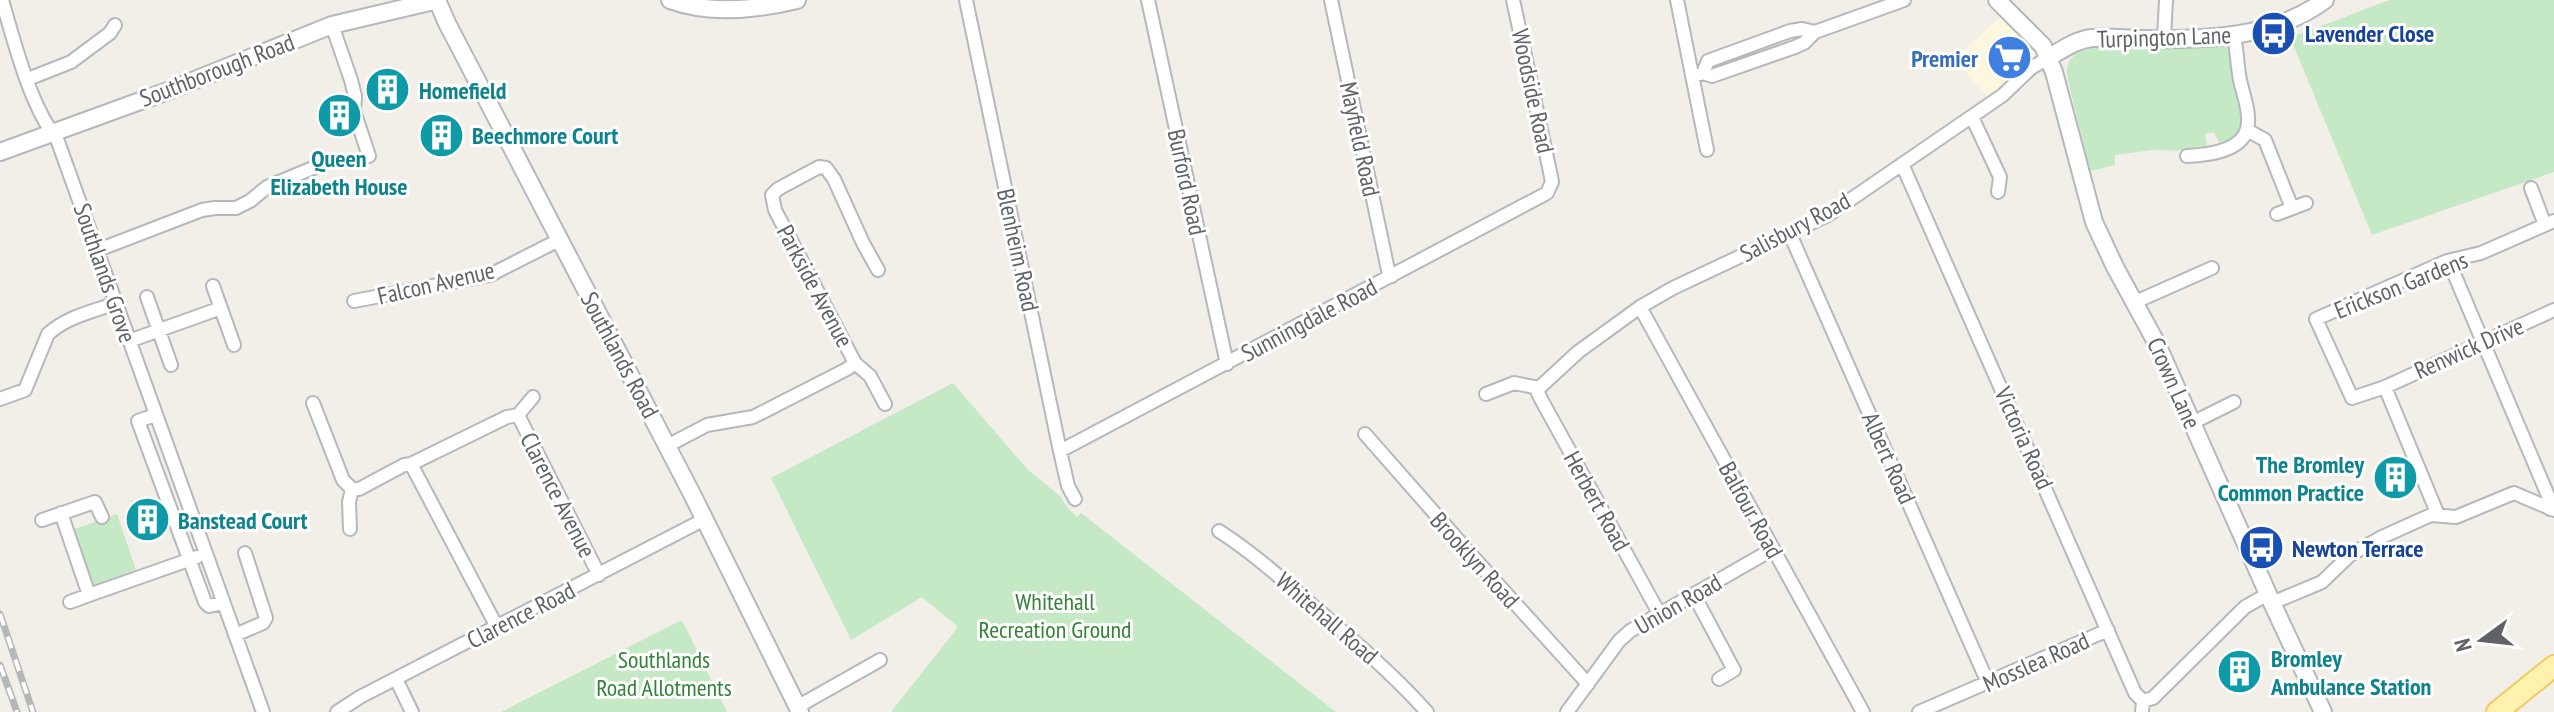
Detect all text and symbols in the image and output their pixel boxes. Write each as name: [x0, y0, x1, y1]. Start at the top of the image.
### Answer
bus stop icon: Lavender Close: [2250, 9, 2298, 57]
place label: Lavender Close: [2305, 18, 2434, 49]
street label: Turpington Lane: [2096, 19, 2232, 55]
street label: Southborough Road: [135, 26, 299, 114]
street label: Woodside Road: [1505, 26, 1561, 156]
supermarket icon: Premier: [1985, 34, 2033, 82]
place label: Premier: [1911, 43, 1979, 74]
building icon: Homefield: [364, 66, 412, 114]
place label: Homefield: [419, 75, 506, 106]
street label: Mayfield Road: [1333, 79, 1387, 199]
building icon: Queen Elizabeth House: [315, 92, 363, 140]
building icon: Beechmore Court: [417, 111, 465, 159]
place label: Beechmore Court: [472, 120, 618, 151]
street label: Burford Road: [1161, 126, 1213, 238]
place label: Queen Elizabeth House: [270, 143, 408, 202]
street label: Salisbury Road: [1734, 185, 1856, 269]
street label: Blenheim Road: [990, 186, 1046, 314]
street label: Southlands Grove: [67, 199, 143, 347]
street label: Parkside Avenue: [770, 219, 860, 353]
street label: Erickson Gardens: [2330, 244, 2472, 326]
street label: Falcon Avenue: [374, 254, 498, 312]
street label: Sunningdale Road: [1236, 271, 1382, 369]
street label: Southlands Road: [574, 287, 666, 423]
street label: Renwick Drive: [2410, 310, 2528, 386]
street label: Crown Lane: [2140, 332, 2208, 434]
street label: Victoria Road: [1987, 381, 2060, 494]
street label: Albert Road: [1855, 407, 1923, 509]
street label: Clarence Avenue: [513, 427, 603, 563]
street label: Herbert Road: [1557, 446, 1637, 556]
place label: The Bromley Common Practice: [2218, 449, 2364, 508]
building icon: The Bromley Common Practice: [2371, 454, 2419, 502]
street label: Balfour Road: [1712, 456, 1790, 564]
building icon: Banstead Court: [123, 496, 171, 544]
place label: Banstead Court: [178, 505, 308, 536]
street label: Brooklyn Road: [1424, 505, 1526, 615]
bus stop icon: Newton Terrace: [2237, 524, 2285, 572]
place label: Newton Terrace: [2292, 533, 2423, 564]
street label: Whitehall Road: [1269, 565, 1385, 671]
street label: Union Road: [1629, 567, 1727, 641]
street label: Clarence Road: [462, 575, 580, 655]
park label: Whitehall Recreation Ground: [979, 586, 1131, 645]
north arrow: [2442, 600, 2522, 680]
street label: Mosslea Road: [1978, 625, 2094, 699]
text: N: [2448, 636, 2478, 655]
place label: Bromley Ambulance Station: [2270, 643, 2431, 702]
park label: Southlands Road Allotments: [596, 644, 732, 703]
building icon: Bromley Ambulance Station: [2216, 648, 2264, 696]

